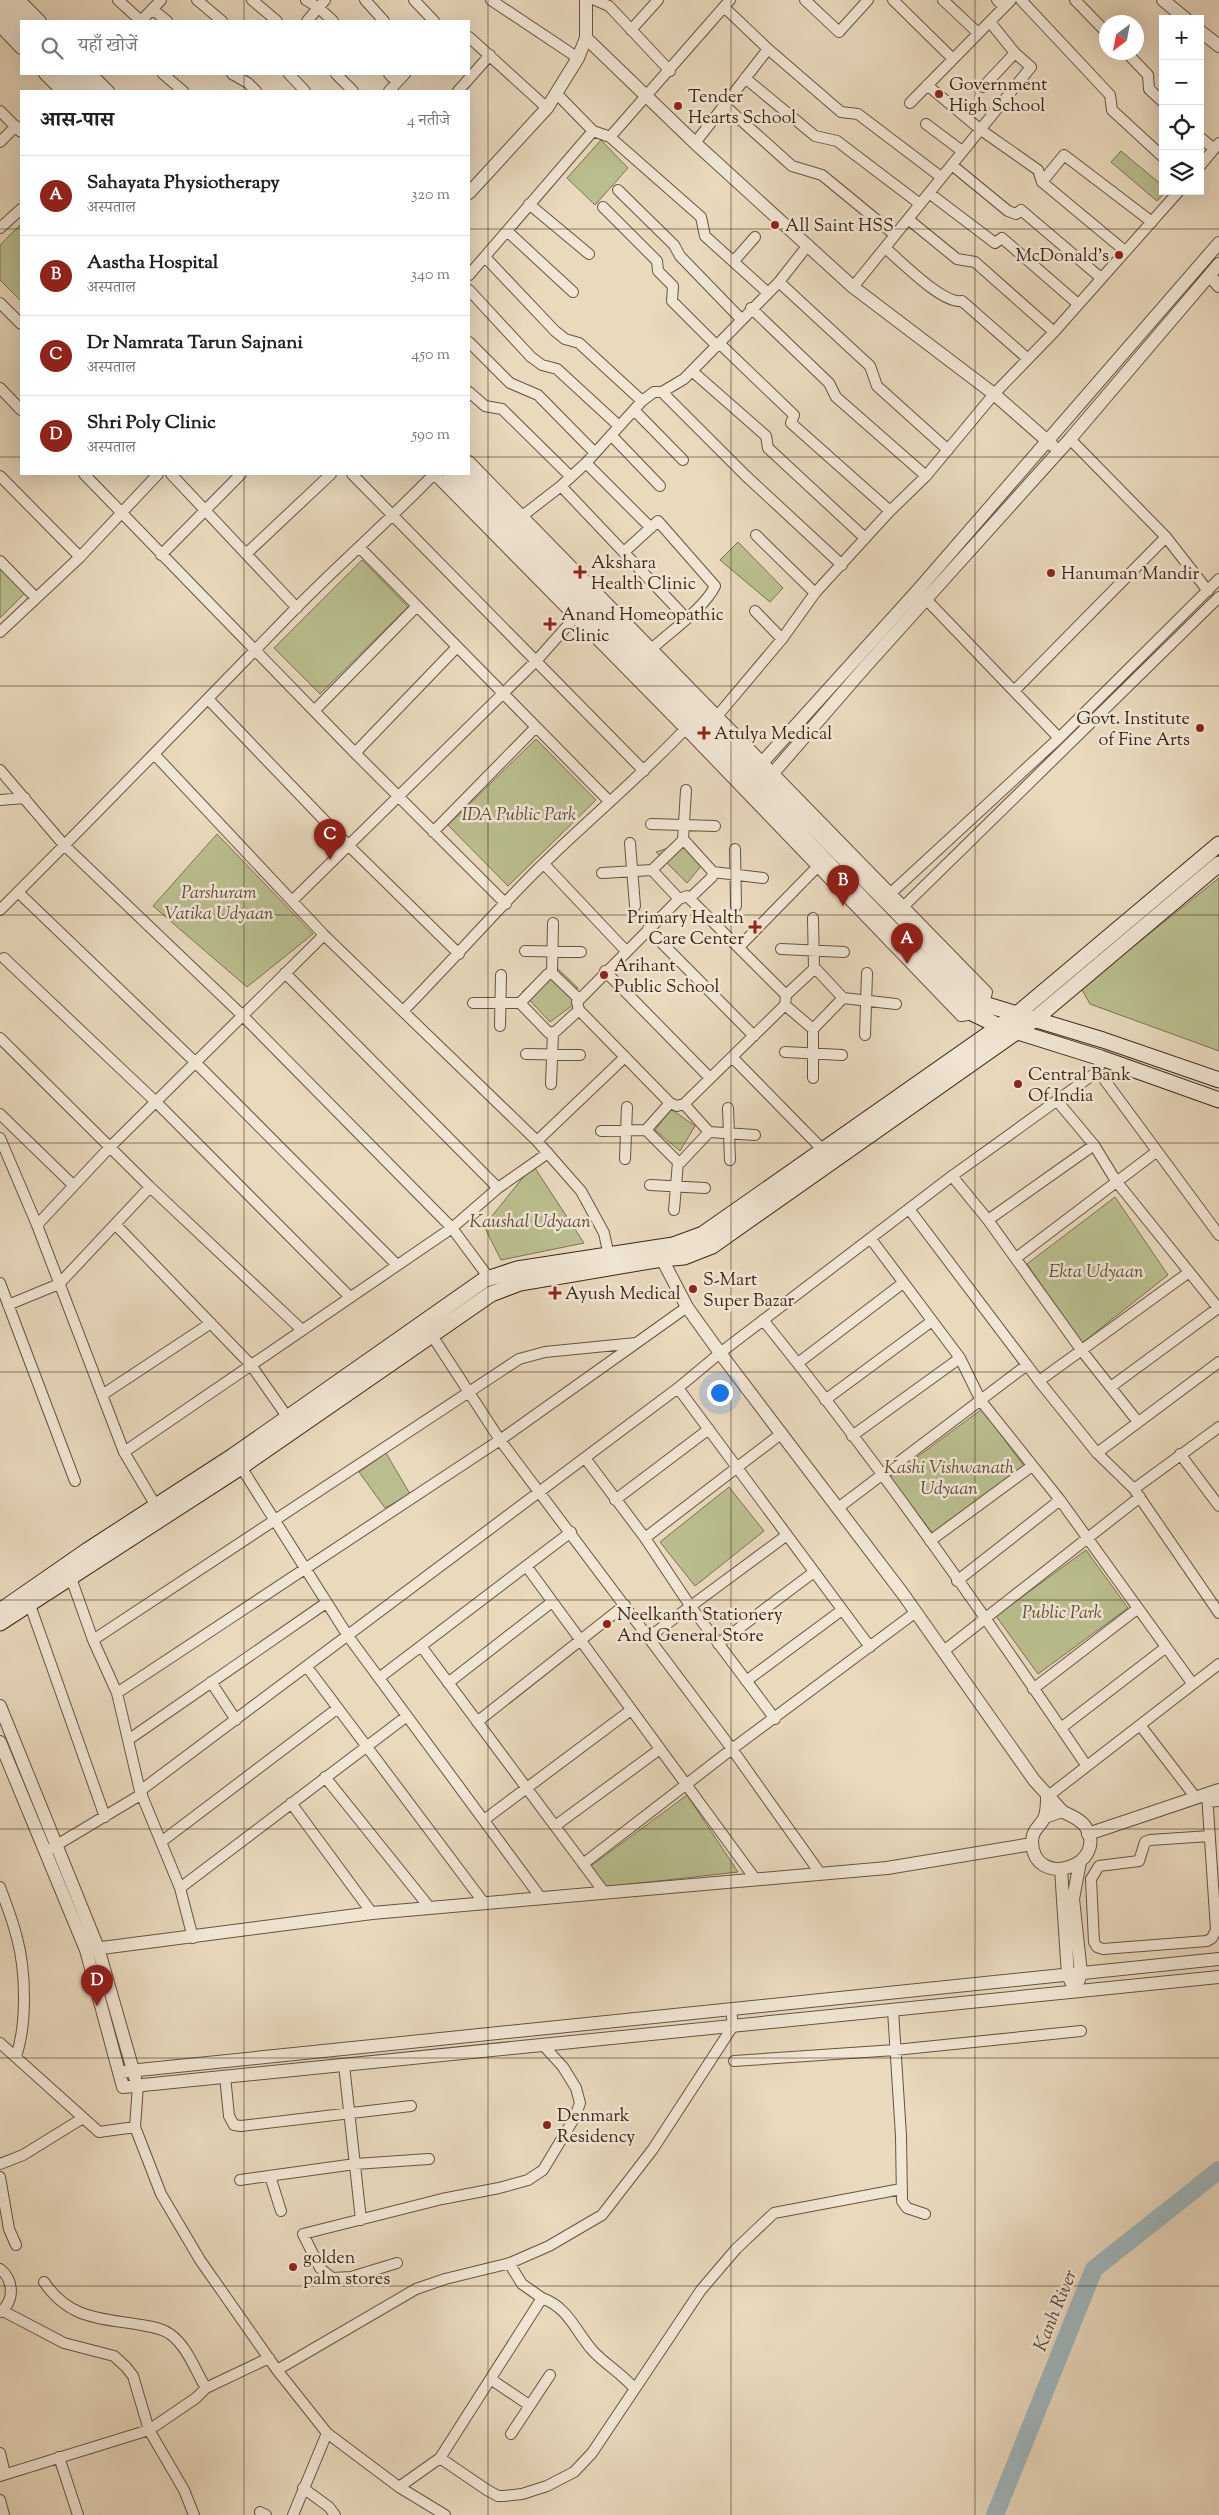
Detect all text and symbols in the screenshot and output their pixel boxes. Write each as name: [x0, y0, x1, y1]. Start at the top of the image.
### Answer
north arrow: [1099, 15, 1144, 60]
map controls: [1159, 15, 1204, 195]
button: +: [1159, 15, 1204, 60]
search box: [20, 20, 470, 75]
text: यहाँ खोजें: [78, 33, 138, 60]
icon: search: [38, 34, 66, 62]
button: −: [1159, 60, 1204, 105]
place label: Government High School: [949, 73, 1047, 120]
place label: Tender Hearts School: [688, 85, 796, 132]
marker: Government High School: [933, 88, 945, 100]
marker: Tender Hearts School: [672, 100, 684, 112]
button: locate: [1159, 105, 1204, 150]
text: आस-पास: [40, 106, 114, 136]
text: 4 नतीजे: [407, 110, 450, 133]
button: layers: [1159, 150, 1204, 195]
text: Sahayata Physiotherapy: [87, 170, 280, 197]
text: A: [50, 184, 63, 207]
text: 320 m: [411, 184, 450, 207]
text: अस्पताल: [87, 197, 136, 220]
place label: All Saint HSS: [785, 214, 894, 240]
marker: All Saint HSS: [769, 219, 781, 231]
place label: McDonald's: [1015, 244, 1109, 270]
marker: McDonald's: [1113, 249, 1125, 261]
text: Aastha Hospital: [87, 250, 218, 277]
text: B: [51, 264, 61, 287]
text: 340 m: [411, 264, 450, 287]
text: अस्पताल: [87, 277, 136, 300]
text: Dr Namrata Tarun Sajnani: [87, 330, 303, 357]
text: C: [50, 344, 62, 367]
text: 450 m: [411, 344, 450, 367]
text: अस्पताल: [87, 357, 136, 380]
text: Shri Poly Clinic: [87, 410, 216, 437]
text: D: [50, 424, 62, 447]
text: 590 m: [412, 424, 450, 447]
text: अस्पताल: [87, 437, 136, 460]
place label: Akshara Health Clinic: [591, 551, 696, 598]
place label: Hanuman Mandir: [1061, 562, 1200, 588]
marker: Akshara Health Clinic: [573, 565, 587, 579]
marker: Hanuman Mandir: [1045, 567, 1057, 579]
place label: Anand Homeopathic Clinic: [561, 603, 724, 650]
marker: Anand Homeopathic Clinic: [543, 617, 557, 631]
place label: Govt. Institute of Fine Arts: [1076, 707, 1190, 754]
place label: Atulya Medical: [714, 722, 832, 748]
marker: Govt. Institute of Fine Arts: [1194, 722, 1206, 734]
marker: Atulya Medical: [698, 727, 710, 739]
park label: IDA Public Park: [462, 803, 576, 829]
pin: C: [314, 819, 346, 860]
pin: B: [827, 865, 859, 906]
park label: Parshuram Vatika Udyaan: [164, 881, 274, 928]
place label: Primary Health Care Center: [627, 906, 744, 953]
marker: Primary Health Care Center: [748, 920, 762, 934]
pin: A: [891, 923, 923, 964]
place label: Arihant Public School: [614, 954, 720, 1001]
marker: Arihant Public School: [598, 969, 610, 981]
place label: Central Bank Of India: [1028, 1063, 1131, 1110]
marker: Central Bank Of India: [1012, 1078, 1024, 1090]
park label: Kaushal Udyaan: [469, 1210, 591, 1236]
park label: Ekta Udyaan: [1048, 1260, 1144, 1286]
place label: S-Mart Super Bazar: [703, 1268, 795, 1315]
place label: Ayush Medical: [565, 1282, 681, 1308]
marker: S-Mart Super Bazar: [687, 1283, 699, 1295]
marker: Ayush Medical: [549, 1287, 561, 1299]
your location: [707, 1380, 733, 1406]
park label: Kashi Vishwanath Udyaan: [884, 1456, 1014, 1503]
park label: Public Park: [1022, 1601, 1102, 1627]
place label: Neelkanth Stationery And General Store: [617, 1603, 783, 1650]
marker: Neelkanth Stationery And General Store: [601, 1618, 613, 1630]
pin: D: [81, 1965, 113, 2006]
place label: Denmark Residency: [557, 2104, 635, 2151]
marker: Denmark Residency: [541, 2119, 553, 2131]
place label: golden palm stores: [303, 2246, 390, 2293]
marker: golden palm stores: [287, 2261, 299, 2273]
water label: Kanh River: [1028, 2266, 1085, 2356]

